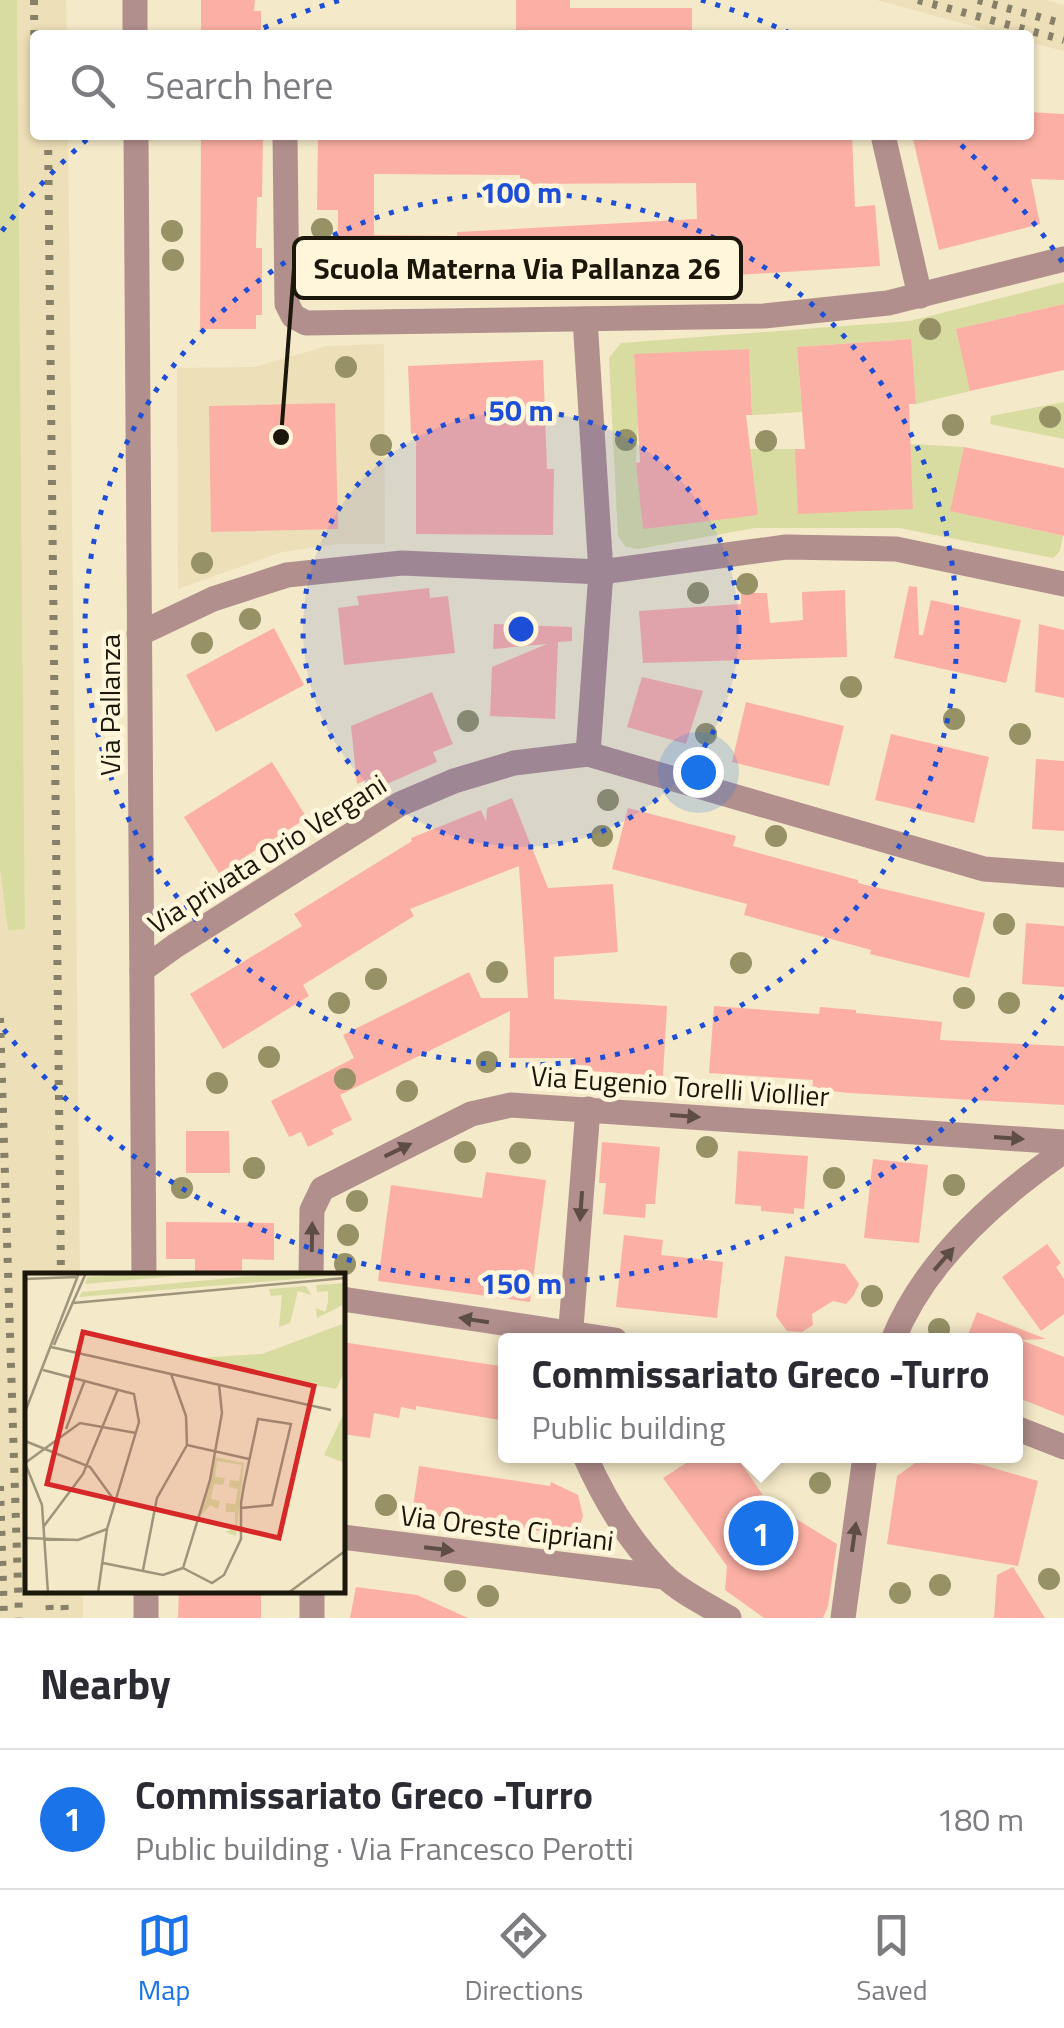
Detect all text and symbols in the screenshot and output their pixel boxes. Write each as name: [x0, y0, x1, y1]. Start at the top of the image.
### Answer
search box: [30, 30, 1034, 140]
text: Search here: [145, 56, 333, 114]
icon: search: [65, 58, 120, 113]
text: 100 m: [480, 169, 562, 215]
callout: Scuola Materna Via Pallanza 26: [294, 238, 741, 298]
text: Scuola Materna Via Pallanza 26: [313, 245, 721, 291]
text: 50 m: [488, 387, 554, 433]
centre of rings: [503, 611, 539, 647]
street label: Via Pallanza: [88, 634, 131, 776]
your location: [673, 747, 724, 798]
street label: Via privata Orio Vergani: [139, 763, 394, 945]
street label: Via Eugenio Torelli Viollier: [529, 1054, 831, 1117]
one-way arrow: [670, 1108, 702, 1124]
one-way arrow: [994, 1130, 1026, 1146]
one-way arrow: [384, 1142, 413, 1159]
one-way arrow: [573, 1191, 589, 1223]
one-way arrow: [304, 1220, 320, 1252]
one-way arrow: [933, 1246, 955, 1271]
text: 150 m: [480, 1260, 562, 1306]
inset map: [25, 1273, 345, 1593]
one-way arrow: [458, 1312, 490, 1327]
popup: [498, 1333, 1023, 1463]
text: Commissariato Greco -Turro: [531, 1345, 990, 1403]
text: Public building: [531, 1403, 725, 1451]
street label: Via Oreste Cipriani: [398, 1493, 616, 1562]
pin: 1: [728, 1496, 794, 1570]
one-way arrow: [846, 1520, 862, 1552]
one-way arrow: [424, 1542, 456, 1558]
text: Nearby: [40, 1651, 171, 1715]
text: Commissariato Greco -Turro: [135, 1766, 593, 1824]
text: 1: [64, 1795, 81, 1843]
text: 180 m: [936, 1795, 1024, 1843]
text: Public building · Via Francesco Perotti: [135, 1824, 634, 1872]
tab: Map: [137, 1908, 192, 2011]
tab: Directions: [465, 1908, 583, 2011]
tab: Saved: [856, 1908, 927, 2011]

